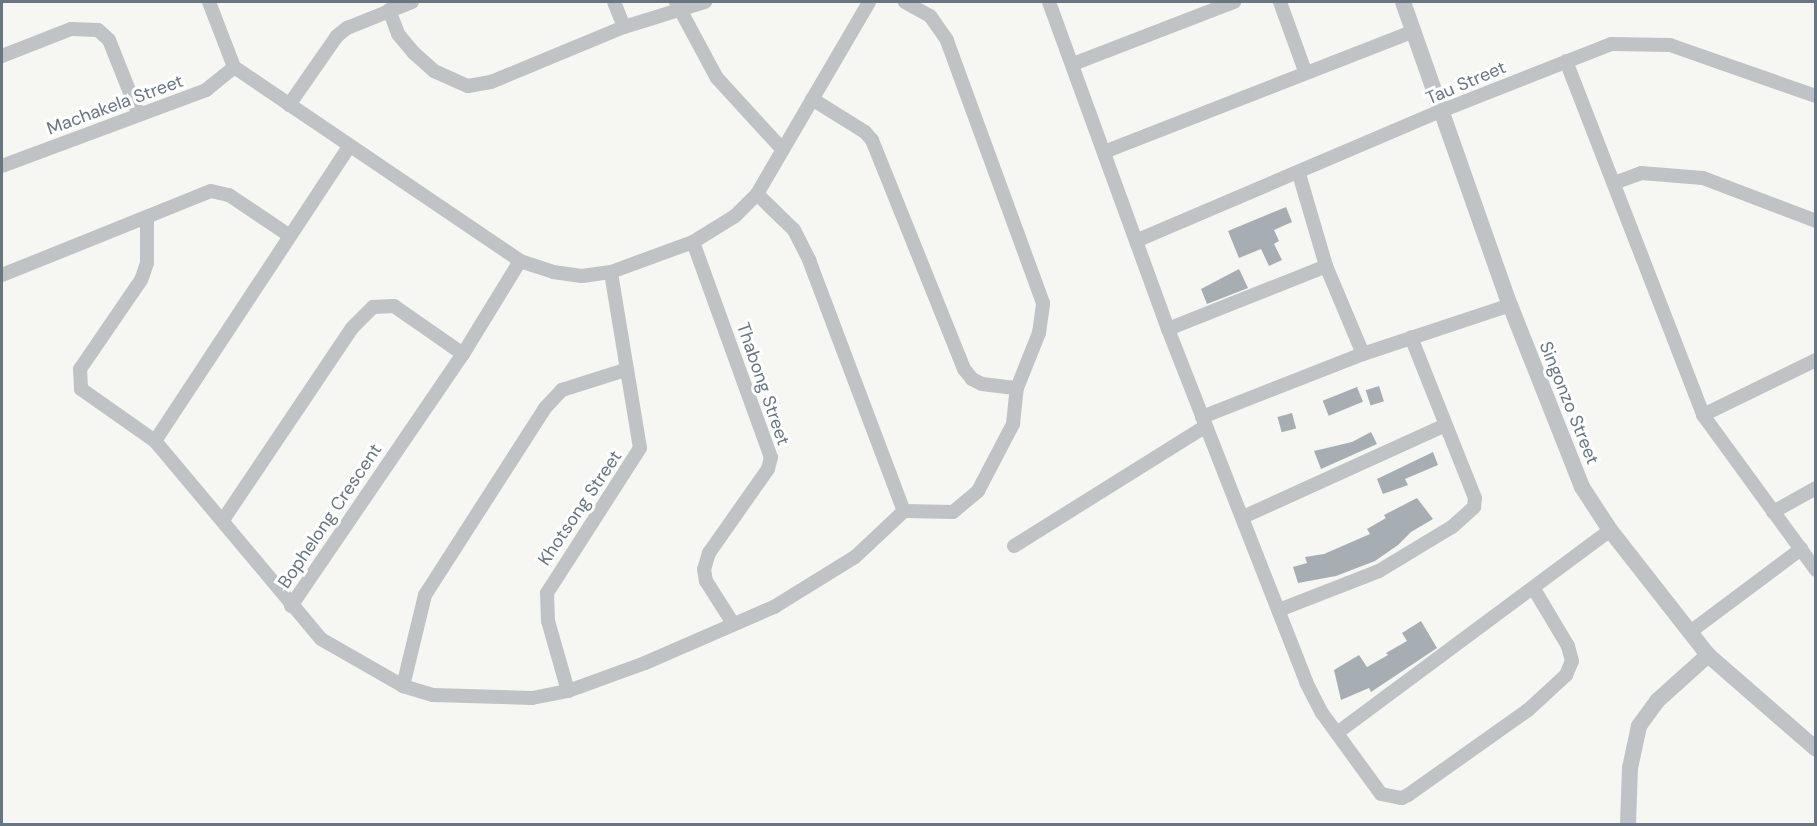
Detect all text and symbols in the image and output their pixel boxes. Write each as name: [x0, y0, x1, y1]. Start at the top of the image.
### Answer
street label: Tau Street: [1423, 57, 1509, 109]
street label: Machakela Street: [44, 70, 186, 140]
street label: Thabong Street: [732, 320, 794, 448]
street label: Singonzo Street: [1535, 338, 1603, 468]
street label: Bophelong Crescent: [274, 440, 386, 592]
street label: Khotsong Street: [534, 446, 626, 570]

